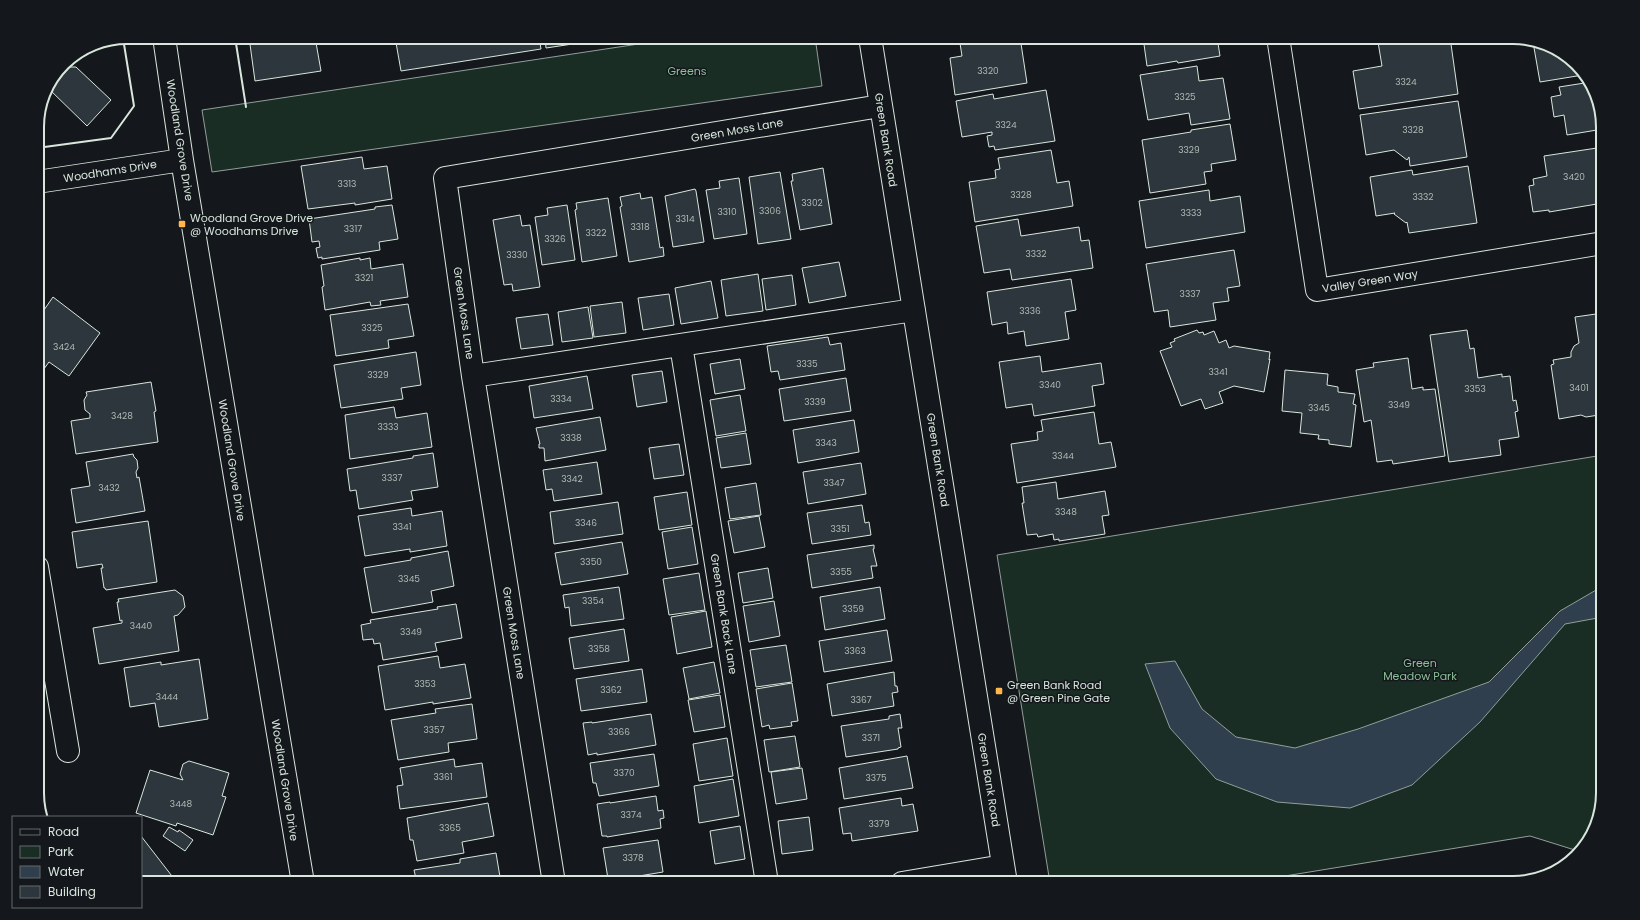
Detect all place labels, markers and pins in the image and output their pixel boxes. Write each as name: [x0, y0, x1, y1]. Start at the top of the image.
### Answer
place label: Woodland Grove Drive @ Woodhams Drive: [190, 210, 313, 239]
marker: Woodland Grove Drive @ Woodhams Drive: [177, 219, 187, 229]
place label: Green Bank Road @ Green Pine Gate: [1007, 677, 1110, 706]
marker: Green Bank Road @ Green Pine Gate: [994, 686, 1004, 696]

